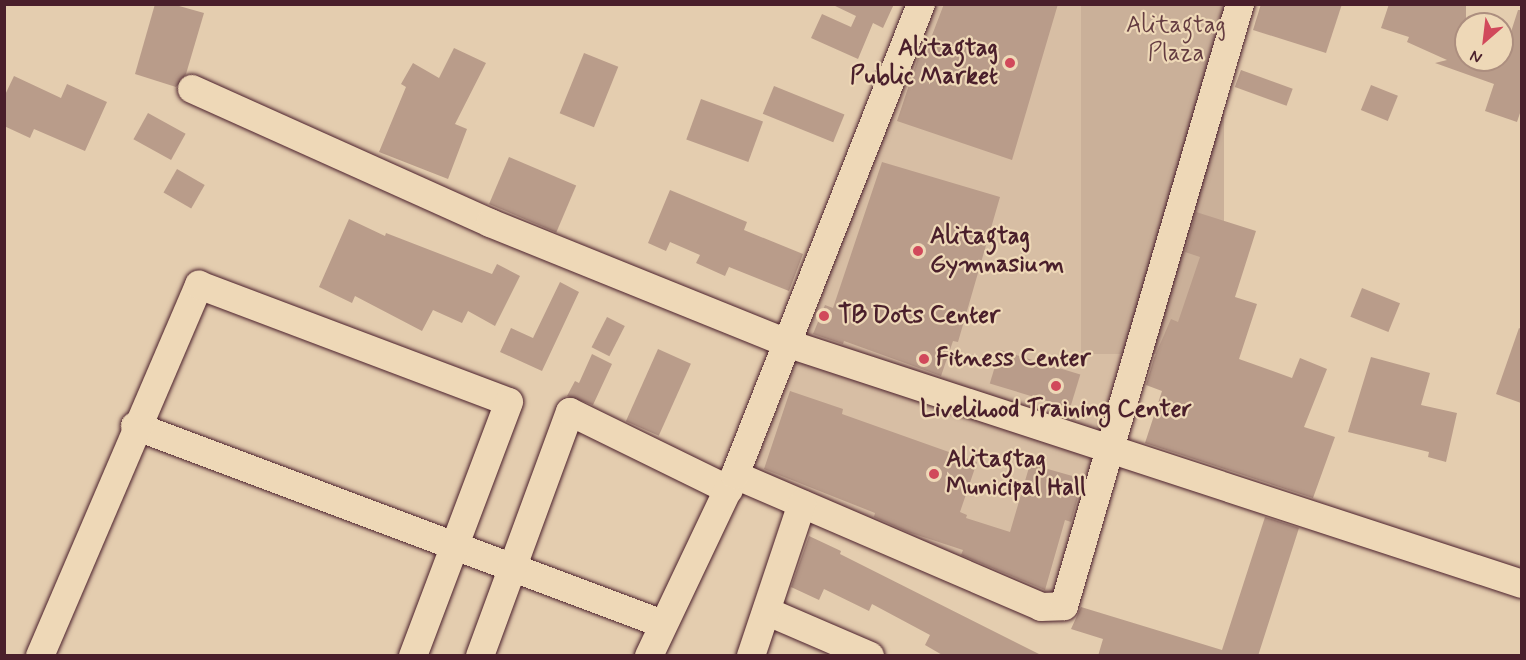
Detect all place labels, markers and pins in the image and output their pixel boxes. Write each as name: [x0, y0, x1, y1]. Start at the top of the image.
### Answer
place label: Alitagtag Public Market: [848, 35, 998, 91]
marker: Alitagtag Public Market: [1003, 56, 1017, 70]
place label: Alitagtag Gymnasium: [930, 223, 1064, 279]
marker: Alitagtag Gymnasium: [911, 244, 925, 258]
place label: TB Dots Center: [838, 302, 997, 330]
marker: TB Dots Center: [815, 307, 833, 325]
place label: Fitness Center: [936, 345, 1095, 373]
marker: Fitness Center: [917, 352, 931, 366]
marker: Livelihood Training Center: [1049, 379, 1063, 393]
place label: Livelihood Training Center: [920, 396, 1192, 424]
place label: Alitagtag Municipal Hall: [946, 446, 1085, 502]
marker: Alitagtag Municipal Hall: [927, 467, 941, 481]

